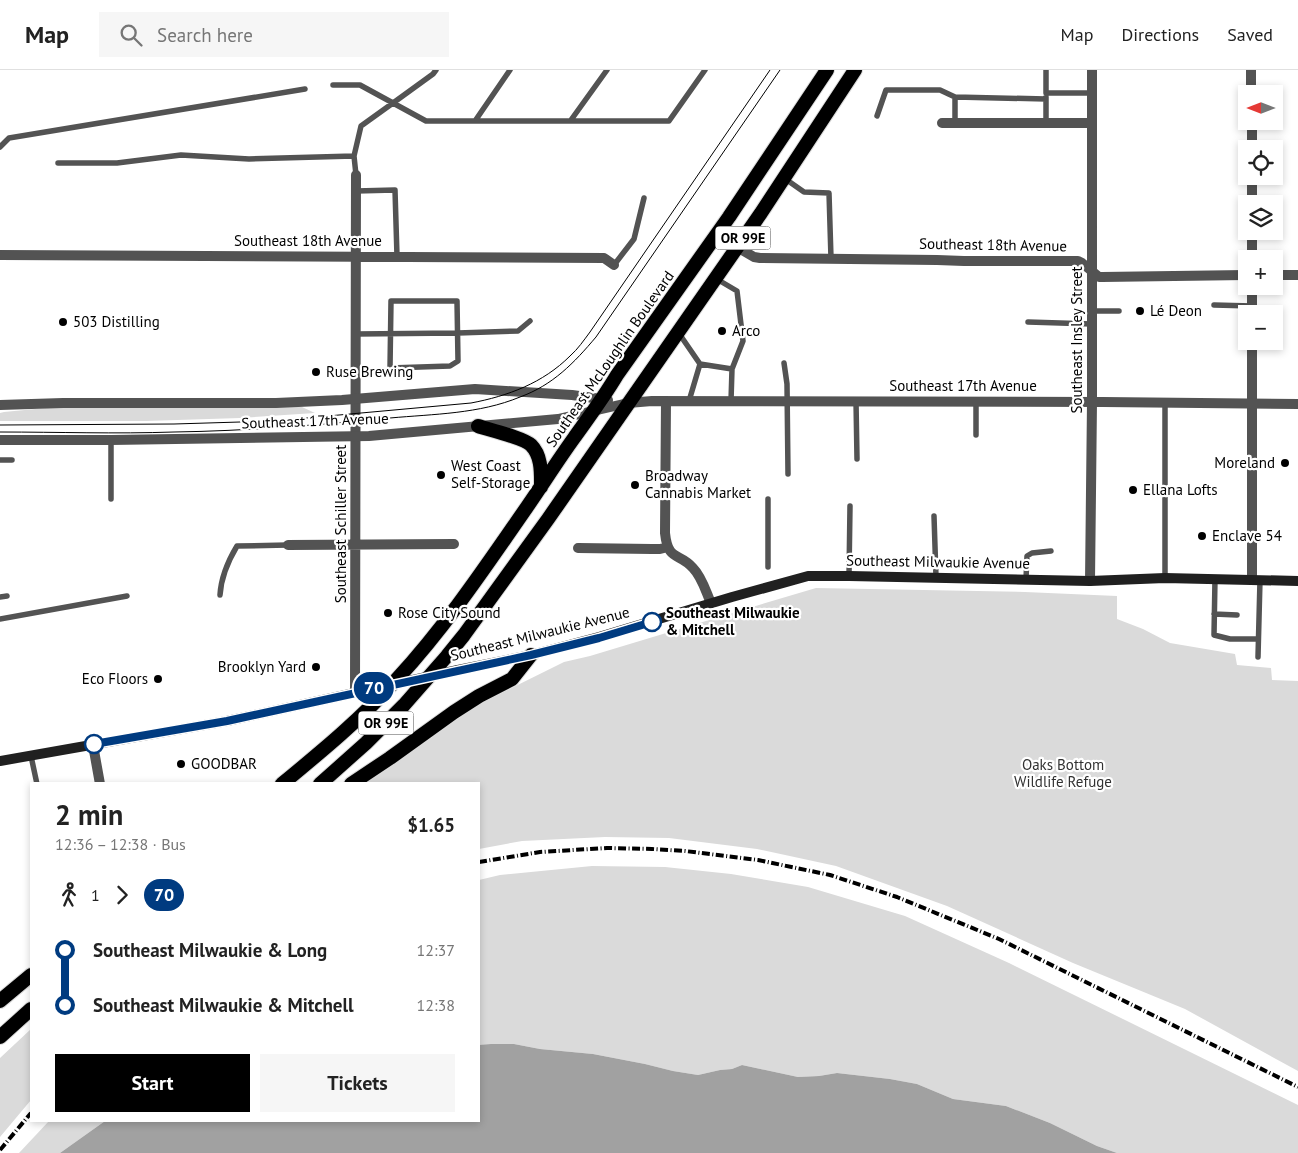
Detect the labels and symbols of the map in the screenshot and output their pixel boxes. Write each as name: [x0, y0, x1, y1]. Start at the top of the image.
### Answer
north arrow: [1238, 85, 1282, 130]
road number: OR 99E: [716, 226, 770, 250]
street label: Southeast 18th Avenue: [234, 231, 382, 250]
street label: Southeast 18th Avenue: [919, 234, 1067, 255]
street label: Southeast Insley Street: [1067, 266, 1086, 414]
street label: Southeast McLoughlin Boulevard: [541, 267, 678, 450]
place label: Lé Deon: [1150, 301, 1202, 320]
marker: Lé Deon: [1134, 305, 1146, 317]
place label: 503 Distilling: [73, 312, 160, 331]
marker: 503 Distilling: [57, 316, 69, 328]
place label: Arco: [732, 321, 760, 340]
marker: Arco: [716, 325, 728, 337]
place label: Ruse Brewing: [326, 362, 413, 381]
marker: Ruse Brewing: [310, 366, 322, 378]
street label: Southeast 17th Avenue: [889, 376, 1037, 395]
street label: Southeast 17th Avenue: [241, 408, 389, 433]
street label: Southeast Schiller Street: [331, 445, 350, 603]
place label: Moreland: [1214, 453, 1275, 472]
place label: West Coast Self-Storage: [451, 456, 530, 492]
marker: Moreland: [1279, 457, 1291, 469]
place label: Broadway Cannabis Market: [645, 466, 751, 502]
marker: West Coast Self-Storage: [435, 469, 447, 481]
marker: Broadway Cannabis Market: [629, 479, 641, 491]
place label: Ellana Lofts: [1143, 480, 1218, 499]
marker: Ellana Lofts: [1127, 484, 1139, 496]
place label: Enclave 54: [1212, 526, 1282, 545]
marker: Enclave 54: [1196, 530, 1208, 542]
street label: Southeast Milwaukie Avenue: [846, 550, 1030, 573]
street label: Southeast Milwaukie Avenue: [448, 602, 631, 665]
place label: Rose City Sound: [398, 603, 501, 622]
place label: Southeast Milwaukie & Mitchell: [666, 603, 800, 639]
marker: Rose City Sound: [382, 607, 394, 619]
marker: Southeast Milwaukie & Mitchell: [642, 612, 662, 632]
place label: Brooklyn Yard: [218, 657, 306, 676]
marker: Brooklyn Yard: [310, 661, 322, 673]
place label: Eco Floors: [82, 669, 148, 688]
line badge: 70: [352, 672, 396, 704]
marker: Eco Floors: [152, 673, 164, 685]
road number: OR 99E: [358, 711, 414, 734]
unlabelled marker: [84, 734, 104, 754]
place label: GOODBAR: [191, 754, 257, 773]
park label: Oaks Bottom Wildlife Refuge: [1014, 755, 1112, 791]
marker: GOODBAR: [175, 758, 187, 770]

